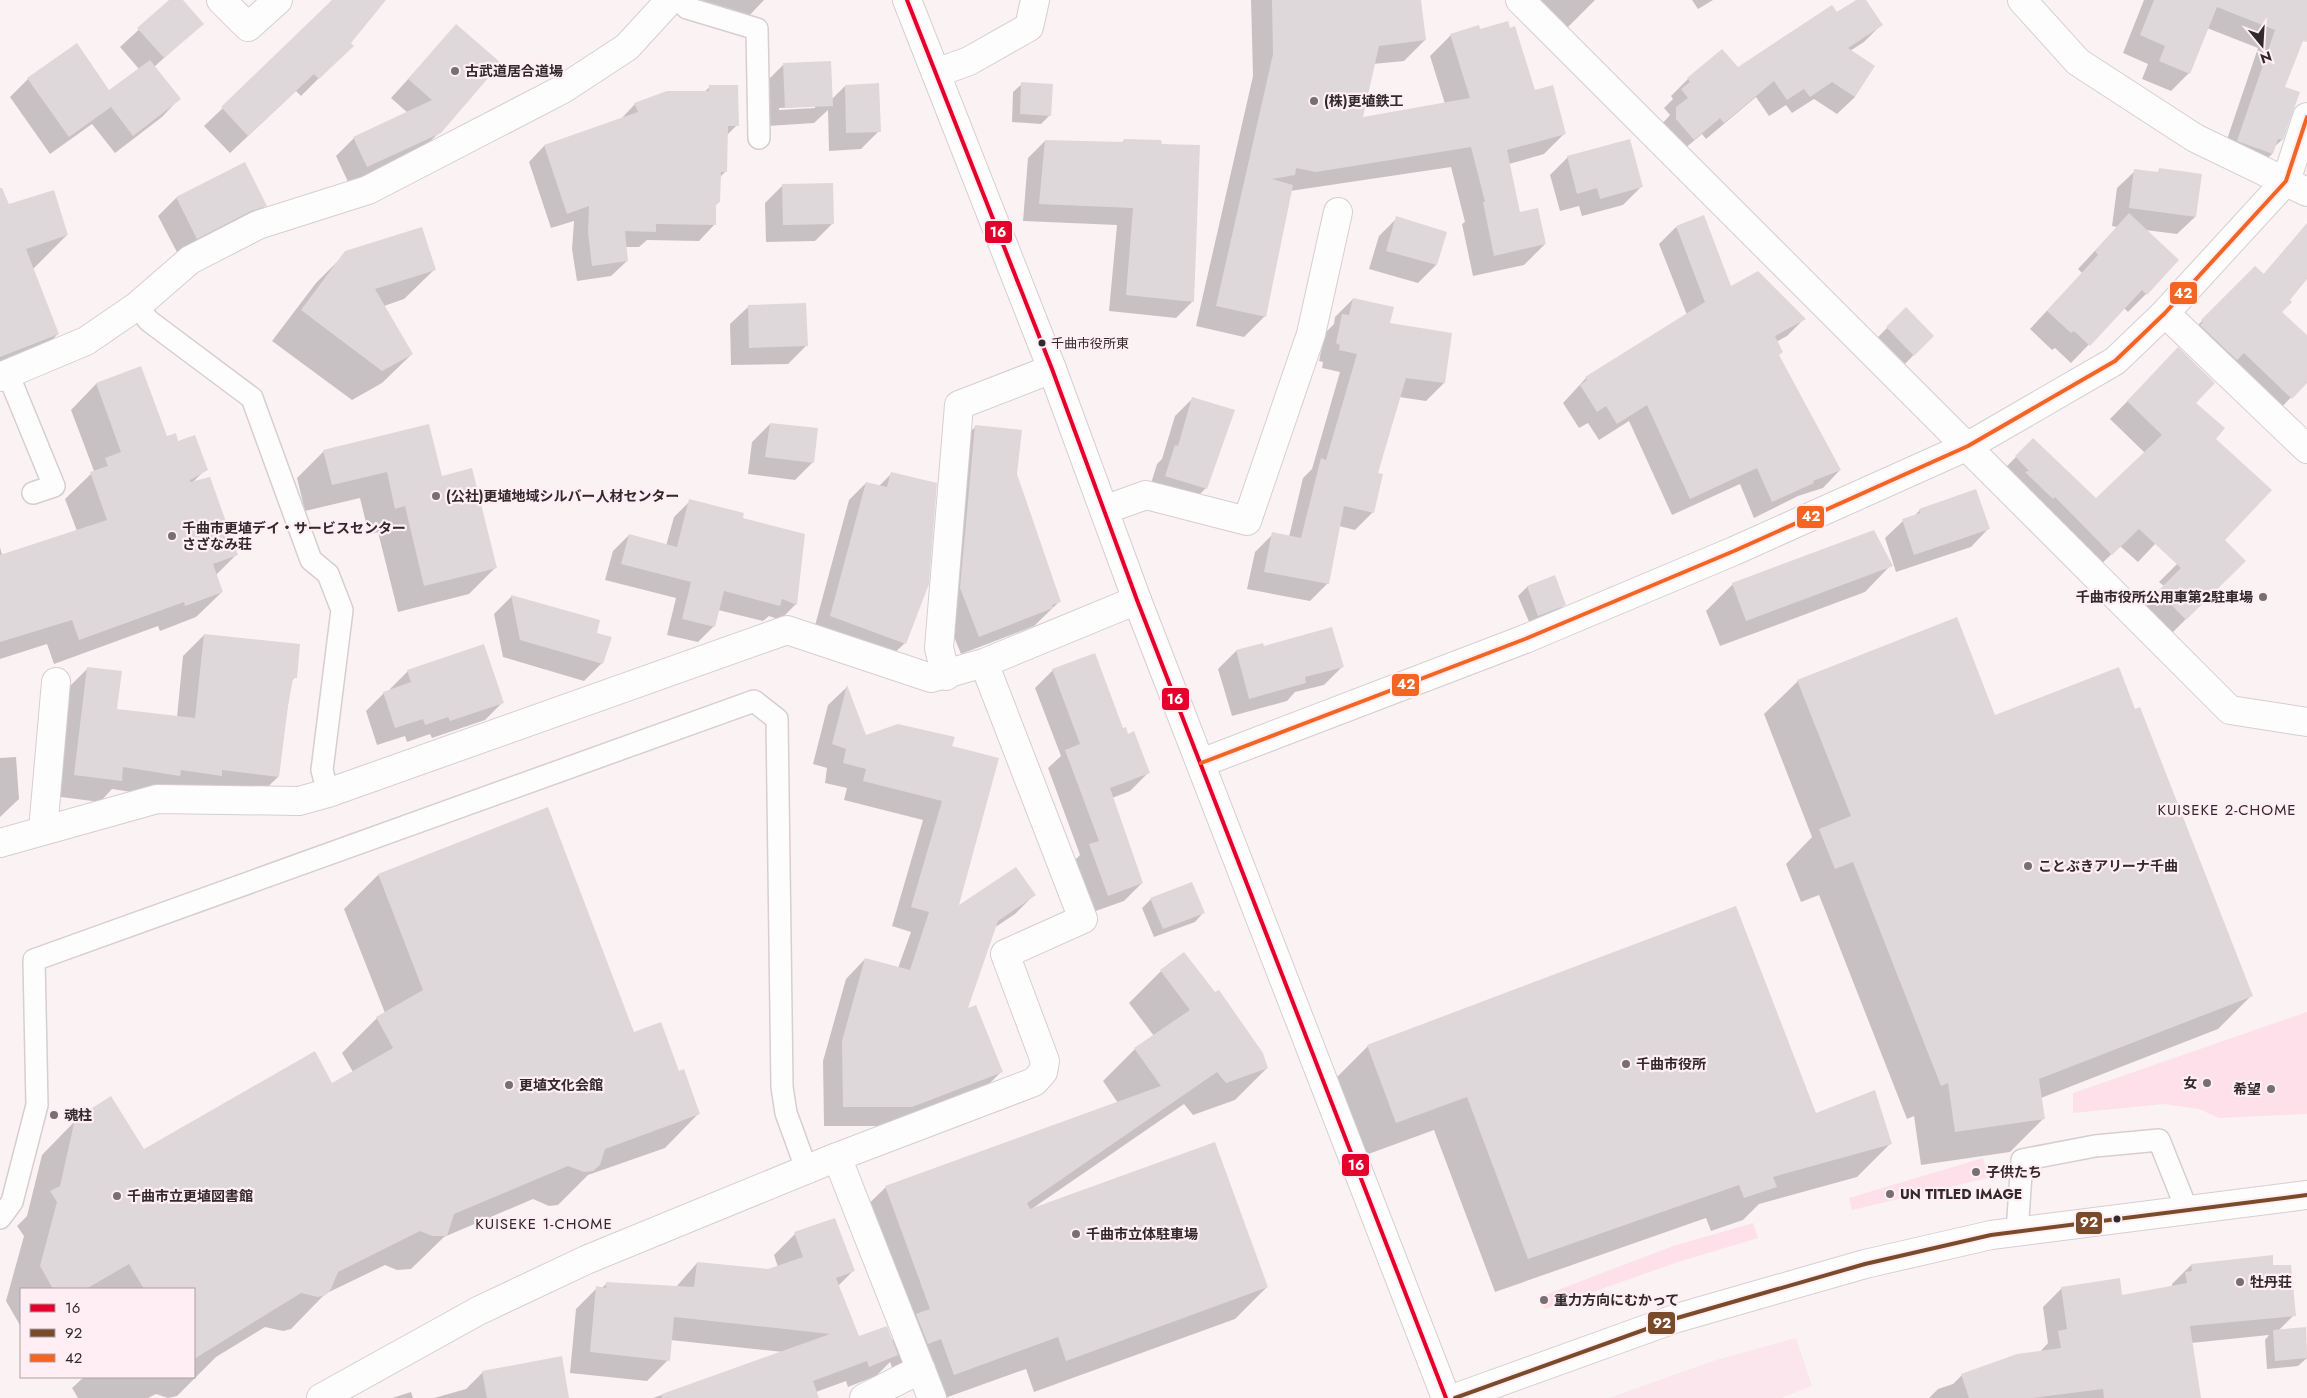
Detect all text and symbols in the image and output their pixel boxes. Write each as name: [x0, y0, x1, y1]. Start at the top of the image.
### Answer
north arrow: [2237, 20, 2287, 70]
text: N: [2258, 46, 2274, 69]
place label: 古武道居合道場: [465, 61, 563, 81]
marker: 古武道居合道場: [449, 65, 461, 77]
place label: (株)更埴鉄工: [1324, 91, 1404, 111]
marker: (株)更埴鉄工: [1308, 95, 1320, 107]
line badge: 16: [984, 220, 1013, 244]
text: 16: [990, 222, 1006, 242]
line badge: 42: [2169, 281, 2198, 305]
text: 42: [2174, 283, 2192, 303]
place label: 千曲市役所東: [1051, 334, 1129, 353]
marker: 千曲市役所東: [1037, 338, 1047, 348]
place label: (公社)更埴地域シルバー人材センター: [446, 486, 680, 506]
marker: (公社)更埴地域シルバー人材センター: [430, 490, 442, 502]
line badge: 42: [1796, 505, 1825, 529]
text: 42: [1802, 506, 1820, 526]
place label: 千曲市更埴デイ・サービスセンター さざなみ荘: [182, 518, 406, 554]
marker: 千曲市更埴デイ・サービスセンター さざなみ荘: [166, 530, 178, 542]
place label: 千曲市役所公用車第2駐車場: [2076, 587, 2253, 607]
marker: 千曲市役所公用車第2駐車場: [2257, 591, 2269, 603]
line badge: 42: [1391, 673, 1420, 697]
text: 42: [1397, 674, 1415, 694]
line badge: 16: [1161, 687, 1190, 711]
text: 16: [1167, 689, 1183, 709]
district label: KUISEKE 2-CHOME: [2157, 799, 2297, 821]
place label: ことぶきアリーナ千曲: [2038, 856, 2178, 876]
marker: ことぶきアリーナ千曲: [2022, 860, 2034, 872]
place label: 千曲市役所: [1636, 1054, 1706, 1074]
marker: 千曲市役所: [1620, 1058, 1632, 1070]
place label: 女: [2183, 1073, 2197, 1093]
place label: 更埴文化会館: [519, 1075, 603, 1095]
marker: 女: [2201, 1077, 2213, 1089]
marker: 更埴文化会館: [503, 1079, 515, 1091]
place label: 希望: [2233, 1079, 2261, 1099]
marker: 希望: [2265, 1083, 2277, 1095]
place label: 魂柱: [64, 1105, 92, 1125]
marker: 魂柱: [48, 1109, 60, 1121]
line badge: 16: [1341, 1153, 1370, 1177]
text: 16: [1348, 1155, 1364, 1175]
place label: 子供たち: [1986, 1162, 2042, 1182]
marker: 子供たち: [1970, 1166, 1982, 1178]
place label: UN TITLED IMAGE: [1900, 1184, 2022, 1204]
place label: 千曲市立更埴図書館: [127, 1186, 253, 1206]
marker: UN TITLED IMAGE: [1884, 1188, 1896, 1200]
marker: 千曲市立更埴図書館: [111, 1190, 123, 1202]
line badge: 92: [2075, 1211, 2103, 1235]
text: 92: [2080, 1212, 2098, 1232]
district label: KUISEKE 1-CHOME: [475, 1213, 613, 1235]
unlabelled marker: [2112, 1214, 2122, 1224]
place label: 千曲市立体駐車場: [1086, 1224, 1198, 1244]
marker: 千曲市立体駐車場: [1070, 1228, 1082, 1240]
place label: 牡丹荘: [2250, 1272, 2292, 1292]
marker: 牡丹荘: [2234, 1276, 2246, 1288]
legend: [20, 1288, 195, 1378]
place label: 重力方向にむかって: [1554, 1290, 1679, 1310]
marker: 重力方向にむかって: [1538, 1294, 1550, 1306]
text: 16: [65, 1297, 80, 1319]
line badge: 92: [1647, 1311, 1676, 1335]
text: 92: [1653, 1313, 1671, 1333]
text: 92: [65, 1322, 82, 1344]
text: 42: [65, 1347, 82, 1369]

